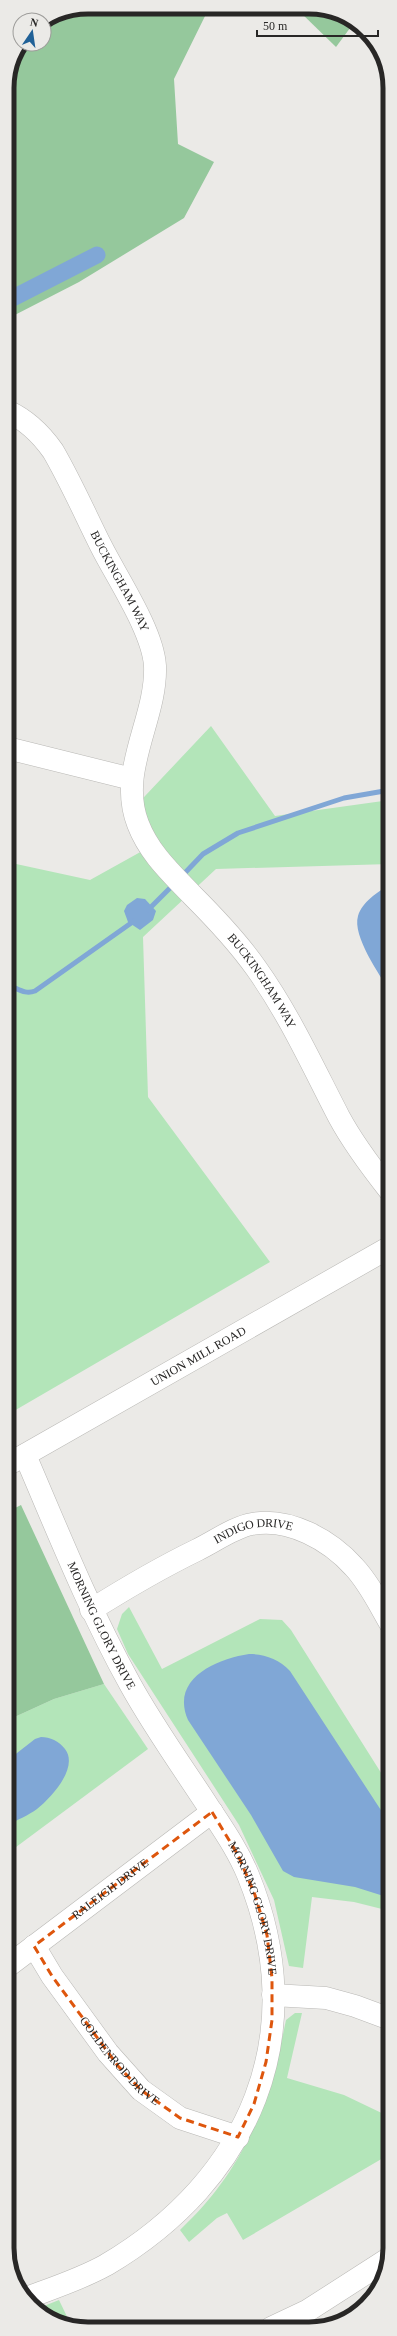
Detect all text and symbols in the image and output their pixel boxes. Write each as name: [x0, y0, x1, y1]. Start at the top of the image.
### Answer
north arrow: [12, 12, 52, 52]
scale bar: [257, 12, 378, 38]
text: N: [29, 16, 40, 29]
text: 50 m: [263, 19, 288, 33]
street label: BUCKINGHAM WAY: [88, 528, 152, 634]
street label: BUCKINGHAM WAY: [225, 931, 299, 1031]
street label: UNION MILL ROAD: [148, 1323, 249, 1389]
street label: INDIGO DRIVE: [211, 1516, 295, 1547]
street label: MORNING GLORY DRIVE: [64, 1560, 139, 1692]
street label: MORNING GLORY DRIVE: [225, 1839, 280, 1976]
street label: RALEIGH DRIVE: [69, 1855, 151, 1922]
street label: GOLDENROD DRIVE: [77, 2014, 163, 2108]

